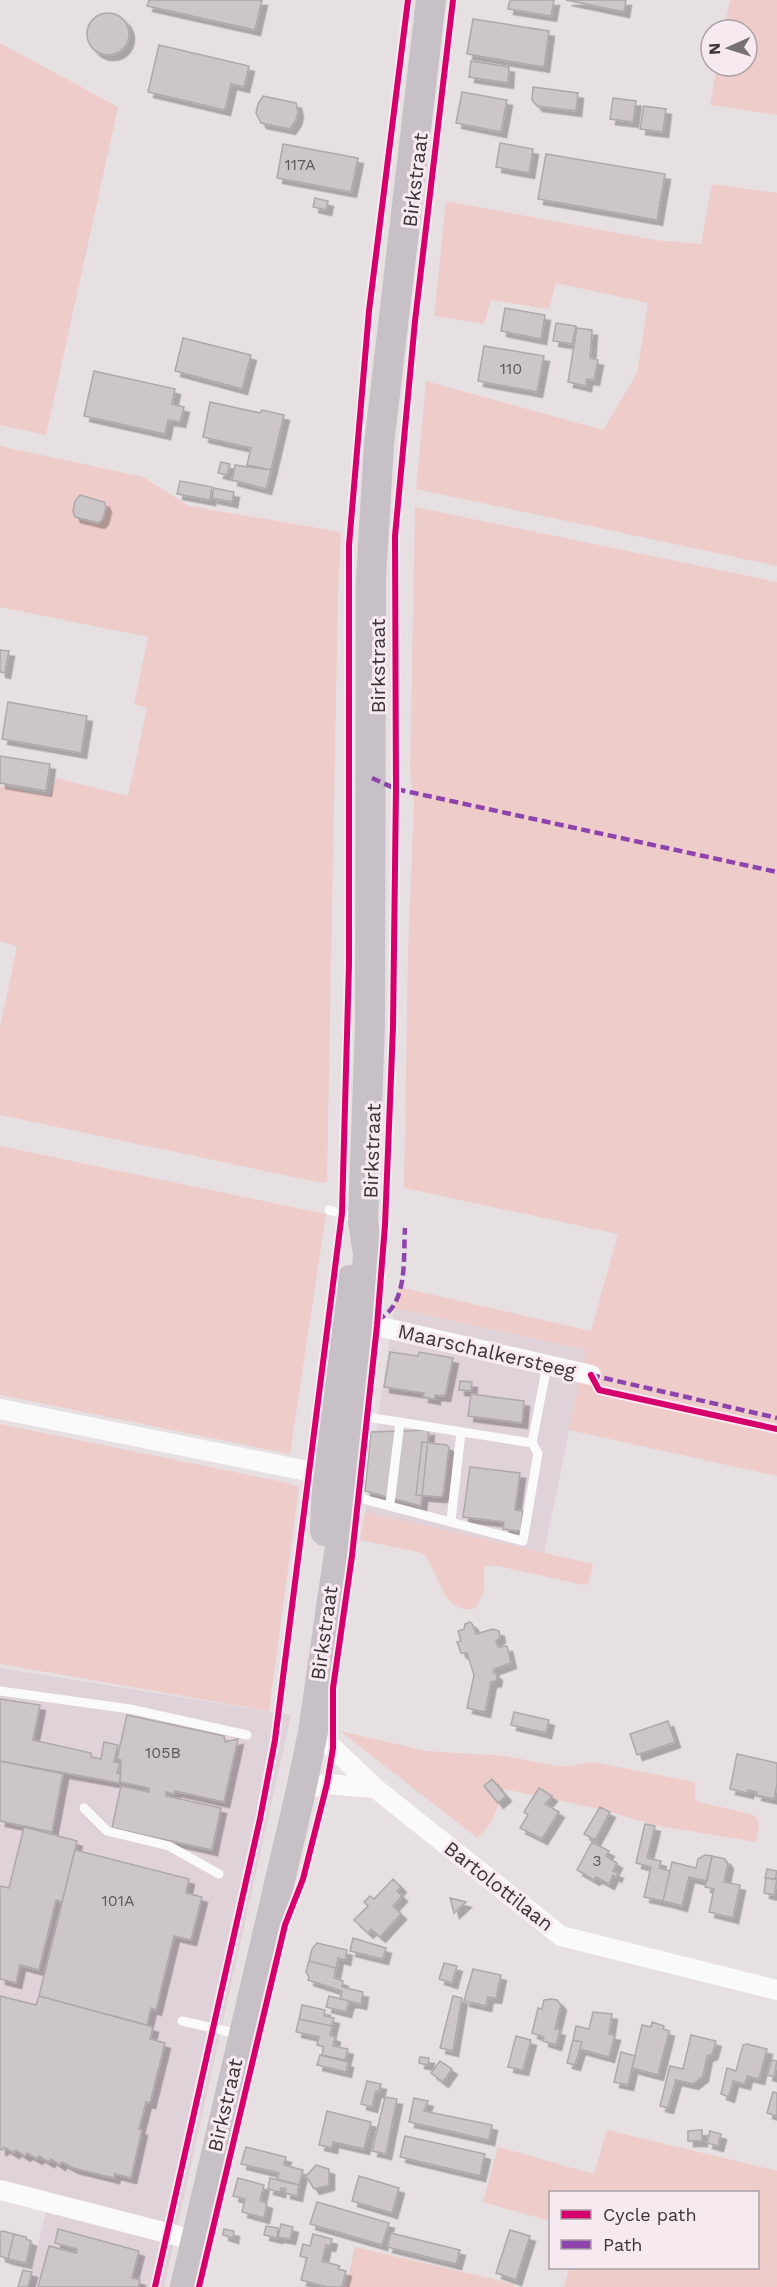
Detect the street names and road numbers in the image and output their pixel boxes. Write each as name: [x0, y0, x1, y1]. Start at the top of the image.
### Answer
street label: Birkstraat: [397, 131, 433, 229]
street label: Birkstraat: [366, 618, 390, 714]
street label: Birkstraat: [358, 1102, 386, 1199]
street label: Maarschalkersteeg: [396, 1319, 579, 1383]
street label: Birkstraat: [305, 1584, 343, 1682]
street label: Bartolottilaan: [440, 1836, 558, 1936]
street label: Birkstraat: [203, 2055, 248, 2154]

